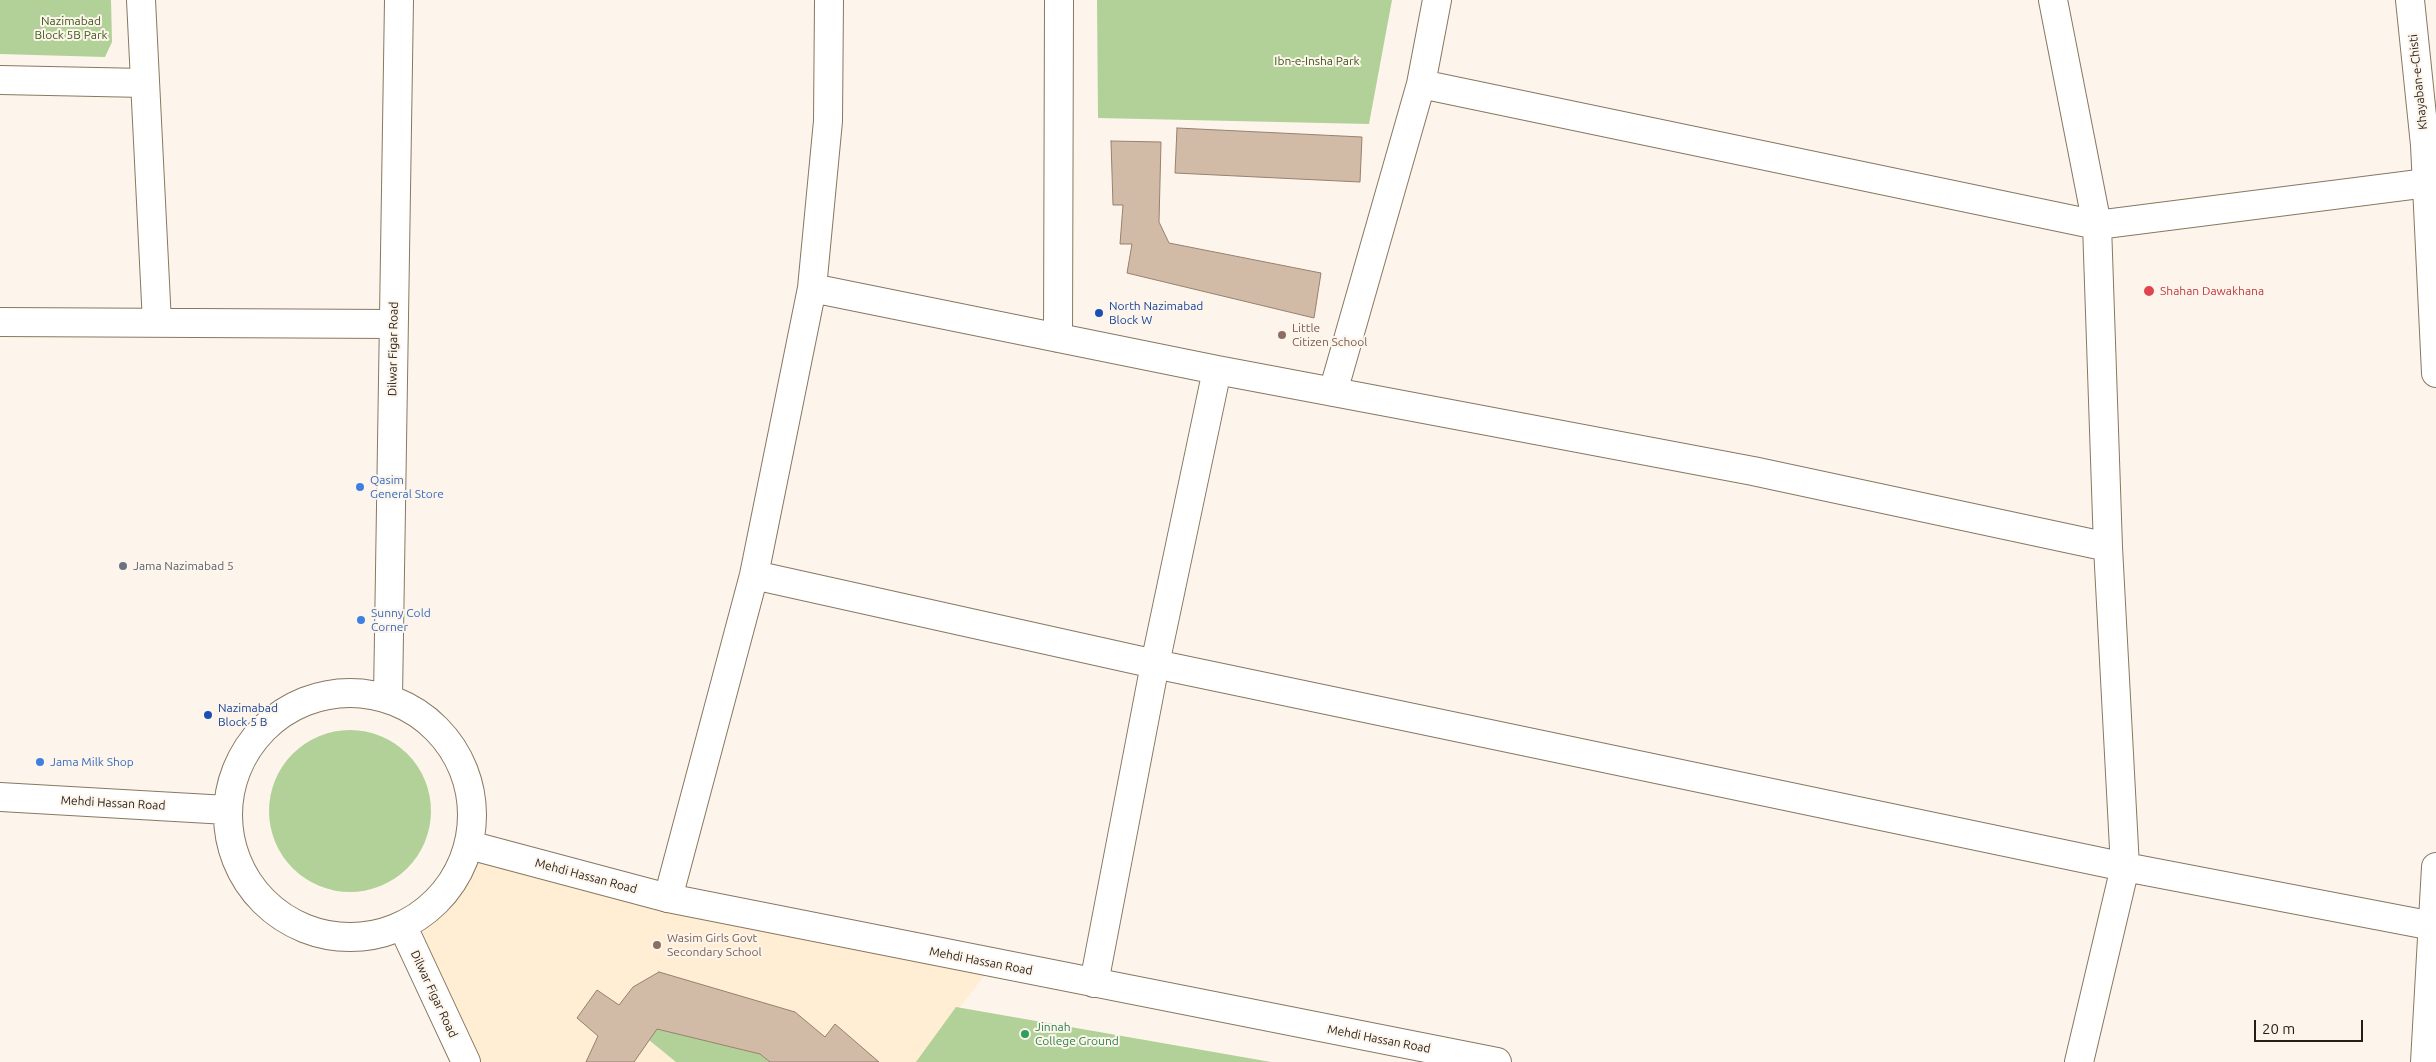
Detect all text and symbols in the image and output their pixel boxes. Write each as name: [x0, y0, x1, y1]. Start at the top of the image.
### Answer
park label: Nazimabad Block 5B Park: [34, 14, 108, 42]
street label: Khayaban-e-Chisti: [2406, 34, 2430, 130]
park label: Ibn-e-Insha Park: [1274, 54, 1360, 68]
marker: Shahan Dawakhana: [2142, 284, 2156, 298]
place label: Shahan Dawakhana: [2160, 284, 2264, 298]
place label: North Nazimabad Block W: [1109, 299, 1203, 327]
street label: Dilwar Figar Road: [385, 302, 401, 396]
marker: North Nazimabad Block W: [1093, 307, 1105, 319]
place label: Little Citizen School: [1292, 321, 1367, 349]
marker: Little Citizen School: [1276, 329, 1288, 341]
place label: Qasim General Store: [370, 473, 444, 501]
marker: Qasim General Store: [354, 481, 366, 493]
place label: Jama Nazimabad 5: [133, 559, 234, 573]
marker: Jama Nazimabad 5: [117, 560, 129, 572]
place label: Sunny Cold Corner: [371, 606, 431, 634]
marker: Sunny Cold Corner: [355, 614, 367, 626]
place label: Nazimabad Block 5 B: [218, 701, 278, 729]
marker: Nazimabad Block 5 B: [202, 709, 214, 721]
place label: Jama Milk Shop: [50, 755, 134, 769]
marker: Jama Milk Shop: [34, 756, 46, 768]
street label: Mehdi Hassan Road: [60, 793, 166, 813]
street label: Mehdi Hassan Road: [533, 855, 639, 897]
place label: Wasim Girls Govt Secondary School: [667, 931, 762, 959]
marker: Wasim Girls Govt Secondary School: [651, 939, 663, 951]
street label: Mehdi Hassan Road: [928, 944, 1034, 978]
street label: Dilwar Figar Road: [407, 948, 461, 1040]
scale bar: [2256, 1010, 2365, 1042]
place label: Jinnah College Ground: [1035, 1020, 1119, 1048]
text: 20 m: [2262, 1020, 2295, 1037]
street label: Mehdi Hassan Road: [1326, 1022, 1432, 1056]
marker: Jinnah College Ground: [1019, 1028, 1031, 1040]

